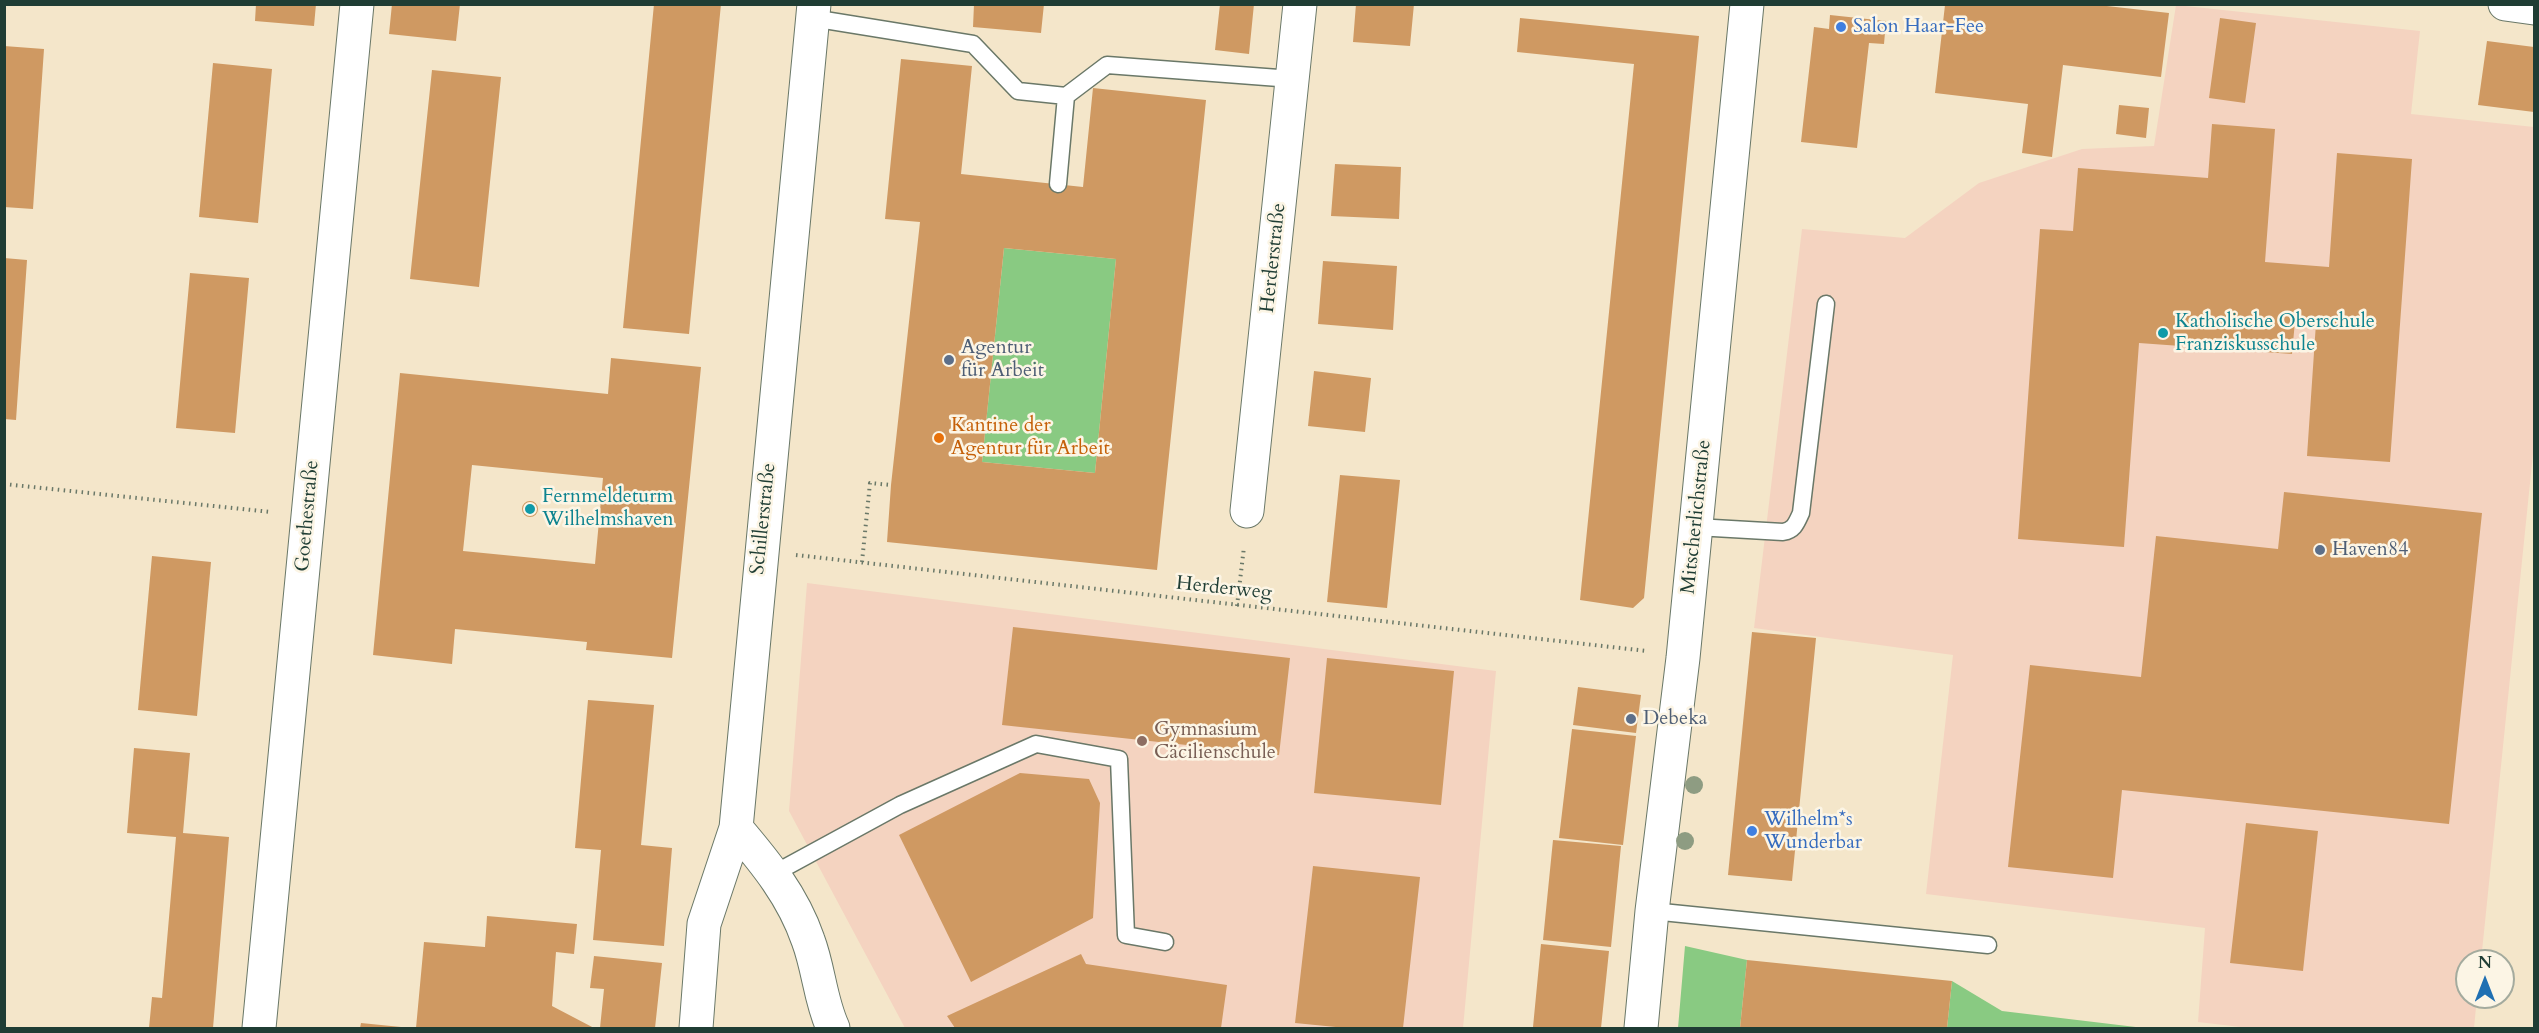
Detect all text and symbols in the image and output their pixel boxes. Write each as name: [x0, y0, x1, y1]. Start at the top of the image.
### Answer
place label: Salon Haar-Fee: [1853, 15, 1984, 39]
marker: Salon Haar-Fee: [1834, 20, 1848, 34]
street label: Herderstraße: [1256, 202, 1292, 314]
place label: Katholische Oberschule Franziskusschule: [2175, 310, 2375, 357]
marker: Katholische Oberschule Franziskusschule: [2156, 326, 2170, 340]
place label: Agentur für Arbeit: [961, 336, 1044, 383]
marker: Agentur für Arbeit: [942, 353, 956, 367]
place label: Kantine der Agentur für Arbeit: [951, 414, 1110, 461]
marker: Kantine der Agentur für Arbeit: [932, 431, 946, 445]
street label: Mitscherlichstraße: [1677, 439, 1717, 595]
street label: Goethestraße: [291, 459, 325, 573]
street label: Schillerstraße: [746, 462, 782, 576]
place label: Fernmeldeturm Wilhelmshaven: [542, 485, 674, 532]
marker: Fernmeldeturm Wilhelmshaven: [523, 502, 537, 516]
place label: Haven84: [2332, 538, 2408, 562]
marker: Haven84: [2313, 543, 2327, 557]
street label: Herderweg: [1175, 572, 1273, 606]
place label: Debeka: [1643, 707, 1707, 731]
marker: Debeka: [1624, 712, 1638, 726]
place label: Gymnasium Cäcilienschule: [1154, 718, 1276, 765]
marker: Gymnasium Cäcilienschule: [1135, 734, 1149, 748]
place label: Wilhelm*s Wunderbar: [1764, 808, 1862, 855]
marker: Wilhelm*s Wunderbar: [1745, 824, 1759, 838]
north arrow: [2455, 949, 2515, 1009]
text: N: [2478, 952, 2492, 974]

